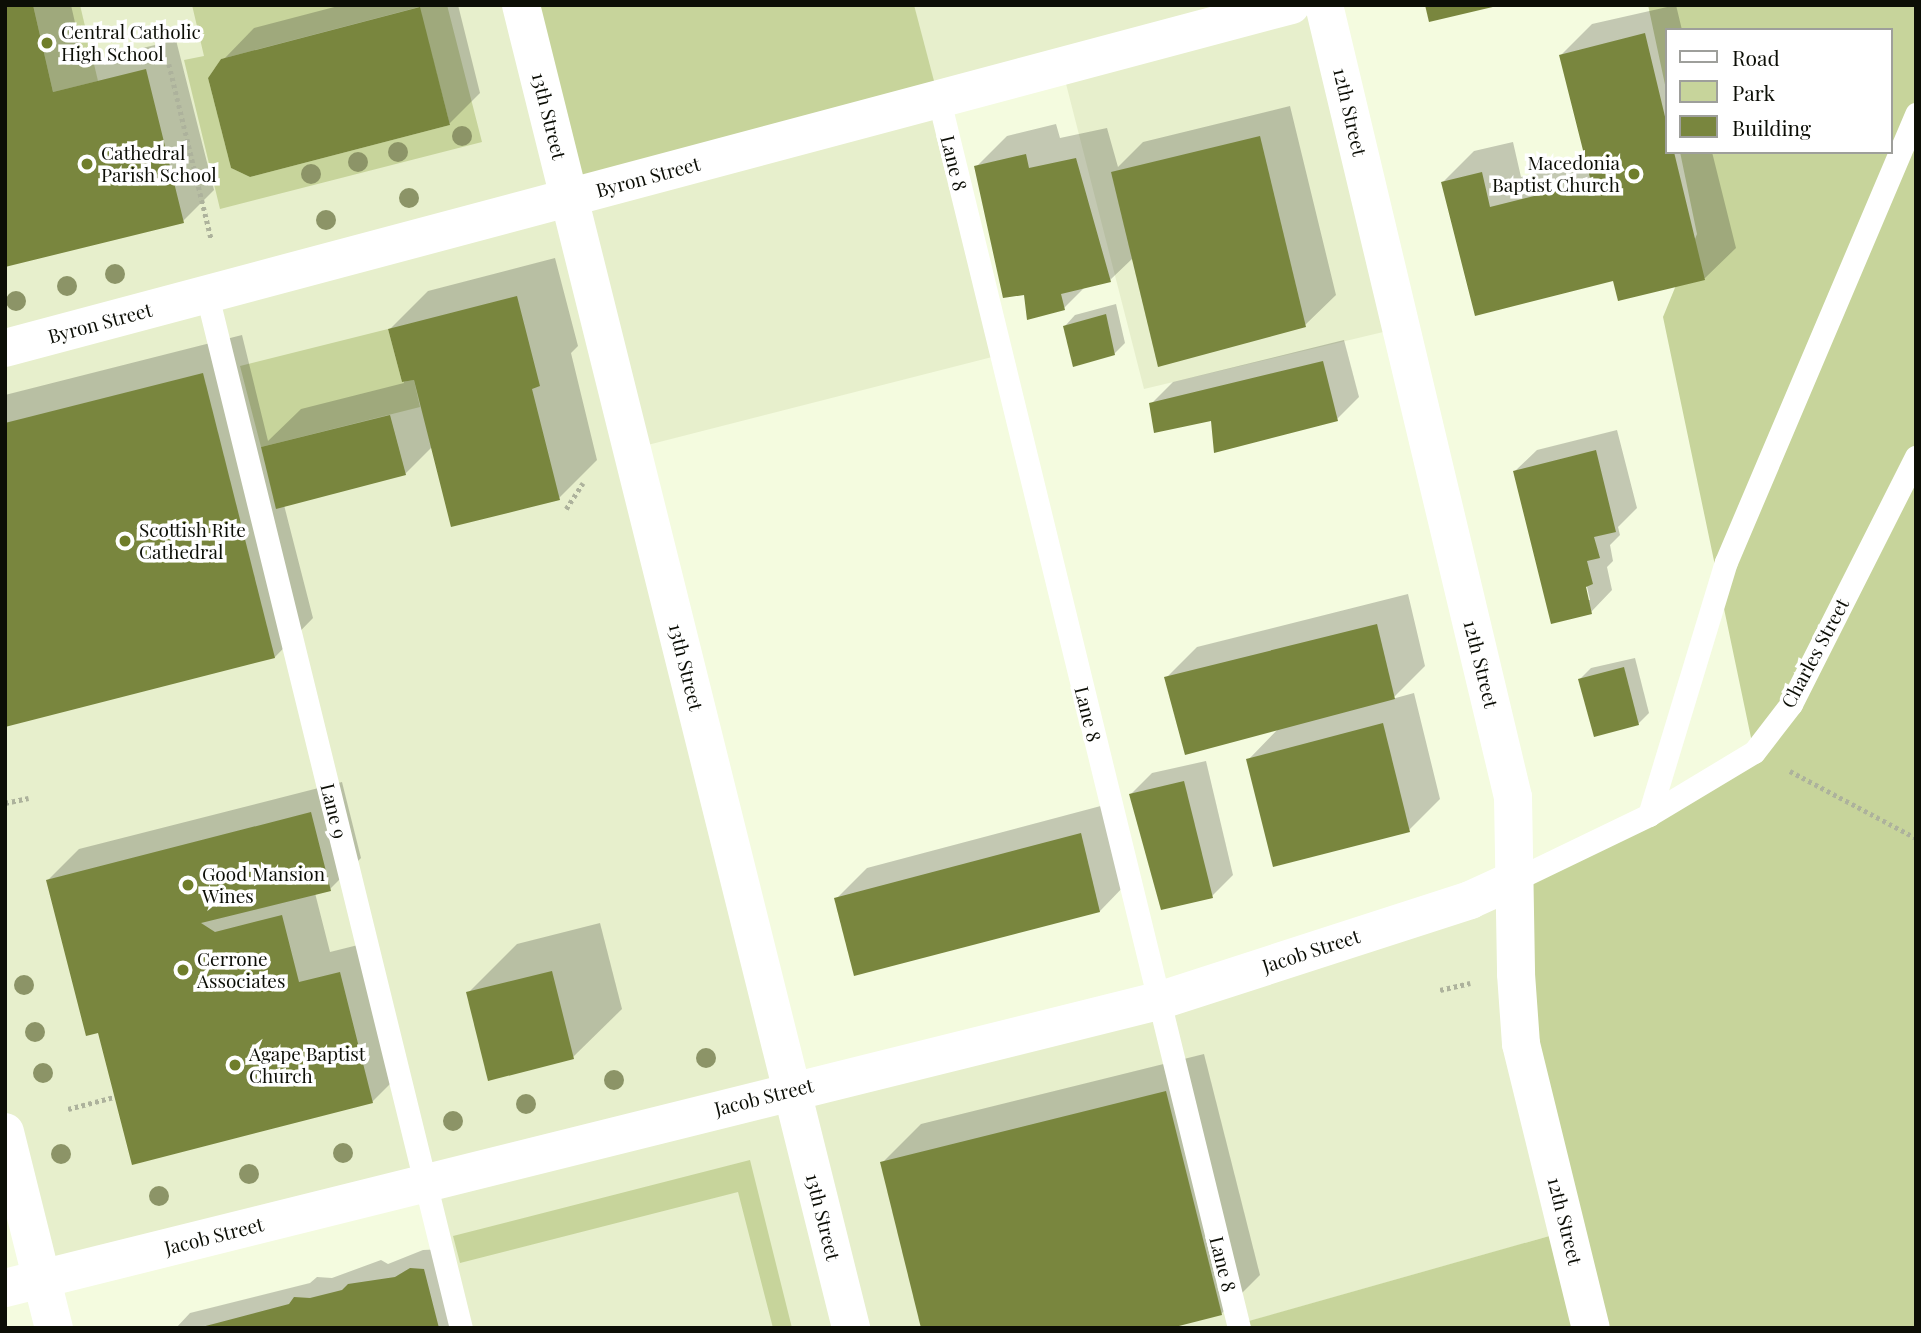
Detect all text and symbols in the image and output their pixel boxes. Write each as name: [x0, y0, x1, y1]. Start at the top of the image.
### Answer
place label: Central Catholic High School: [61, 21, 201, 65]
legend: [1666, 28, 1893, 154]
marker: Central Catholic High School: [39, 35, 55, 51]
text: Road: [1732, 43, 1780, 71]
street label: 12th Street: [1329, 66, 1371, 158]
street label: 13th Street: [527, 70, 571, 162]
text: Park: [1732, 78, 1775, 106]
text: Building: [1732, 113, 1811, 141]
street label: Lane 8: [936, 133, 972, 193]
place label: Cathedral Parish School: [101, 142, 217, 186]
street label: Byron Street: [593, 152, 703, 202]
place label: Macedonia Baptist Church: [1492, 152, 1620, 196]
marker: Cathedral Parish School: [79, 156, 95, 172]
marker: Macedonia Baptist Church: [1626, 166, 1642, 182]
street label: Byron Street: [45, 298, 155, 348]
place label: Scottish Rite Cathedral: [139, 519, 246, 563]
marker: Scottish Rite Cathedral: [117, 533, 133, 549]
street label: Charles Street: [1777, 594, 1853, 712]
street label: 12th Street: [1459, 618, 1503, 710]
street label: 13th Street: [664, 621, 708, 713]
street label: Lane 8: [1070, 684, 1106, 744]
street label: Lane 9: [316, 781, 352, 841]
place label: Good Mansion Wines: [202, 863, 325, 907]
marker: Good Mansion Wines: [180, 877, 196, 893]
street label: Jacob Street: [1259, 925, 1363, 977]
place label: Cerrone Associates: [197, 948, 285, 992]
marker: Cerrone Associates: [175, 962, 191, 978]
place label: Agape Baptist Church: [249, 1043, 366, 1087]
marker: Agape Baptist Church: [227, 1057, 243, 1073]
street label: Jacob Street: [712, 1074, 816, 1120]
street label: 13th Street: [801, 1171, 845, 1263]
street label: 12th Street: [1543, 1175, 1587, 1267]
street label: Jacob Street: [162, 1213, 266, 1259]
street label: Lane 8: [1205, 1234, 1241, 1294]

